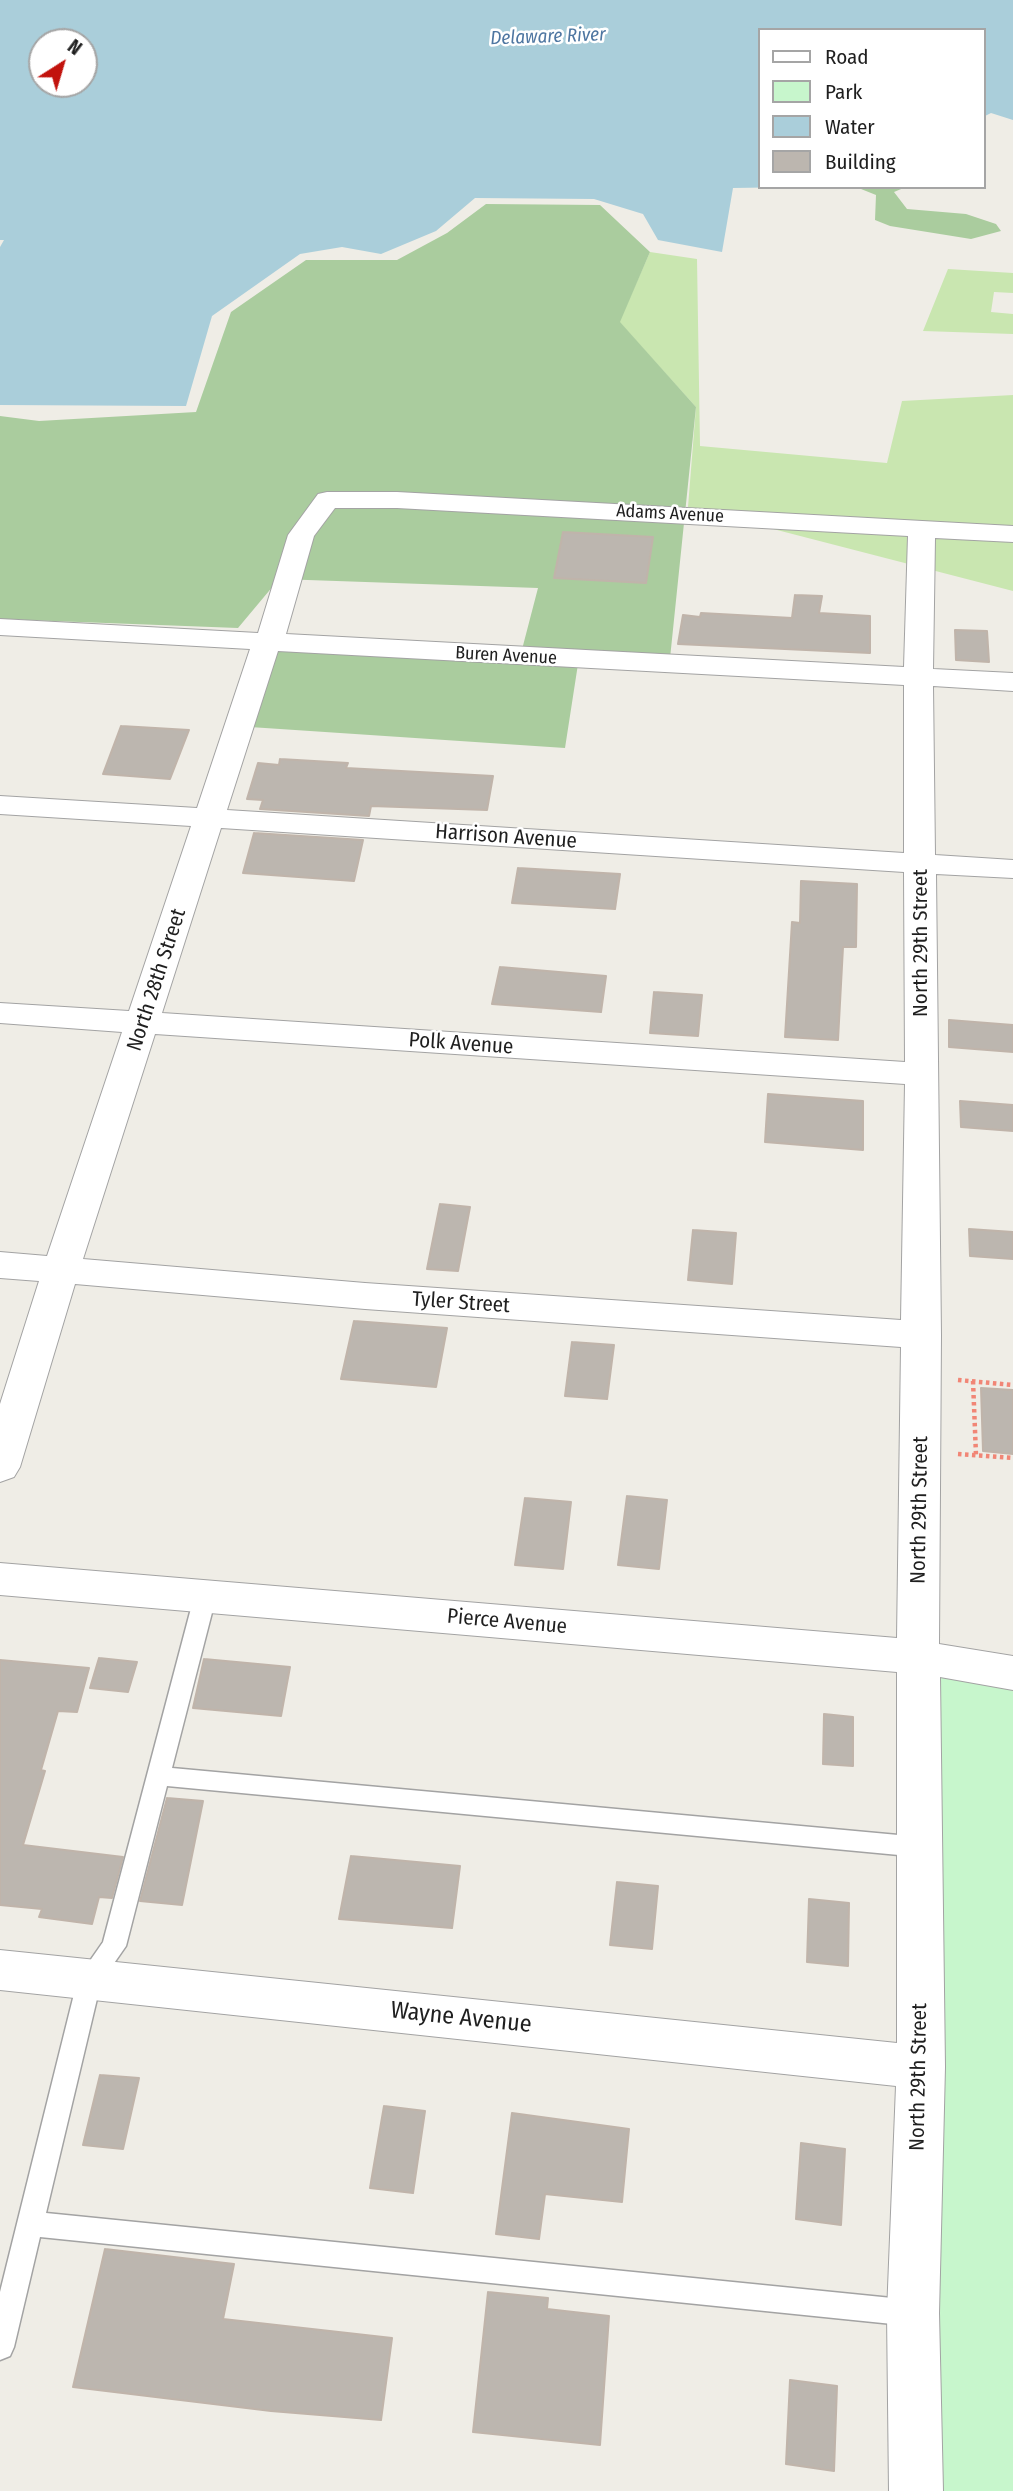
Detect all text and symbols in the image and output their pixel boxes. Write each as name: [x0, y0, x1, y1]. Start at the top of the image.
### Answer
water label: Delaware River: [490, 24, 606, 50]
north arrow: [28, 28, 98, 98]
legend: [758, 28, 985, 189]
text: N: [63, 35, 86, 60]
text: Road: [825, 44, 869, 70]
text: Park: [825, 79, 862, 105]
text: Water: [825, 114, 875, 140]
text: Building: [825, 149, 896, 175]
street label: Adams Avenue: [616, 500, 724, 528]
street label: Buren Avenue: [455, 643, 557, 669]
street label: Harrison Avenue: [434, 819, 578, 855]
street label: North 29th Street: [908, 869, 934, 1017]
street label: North 28th Street: [122, 906, 192, 1054]
street label: Polk Avenue: [408, 1028, 514, 1060]
street label: Tyler Street: [411, 1287, 511, 1319]
street label: North 29th Street: [906, 1436, 934, 1584]
street label: Pierce Avenue: [446, 1604, 568, 1640]
street label: Wayne Avenue: [389, 1996, 533, 2040]
street label: North 29th Street: [905, 2003, 933, 2151]

